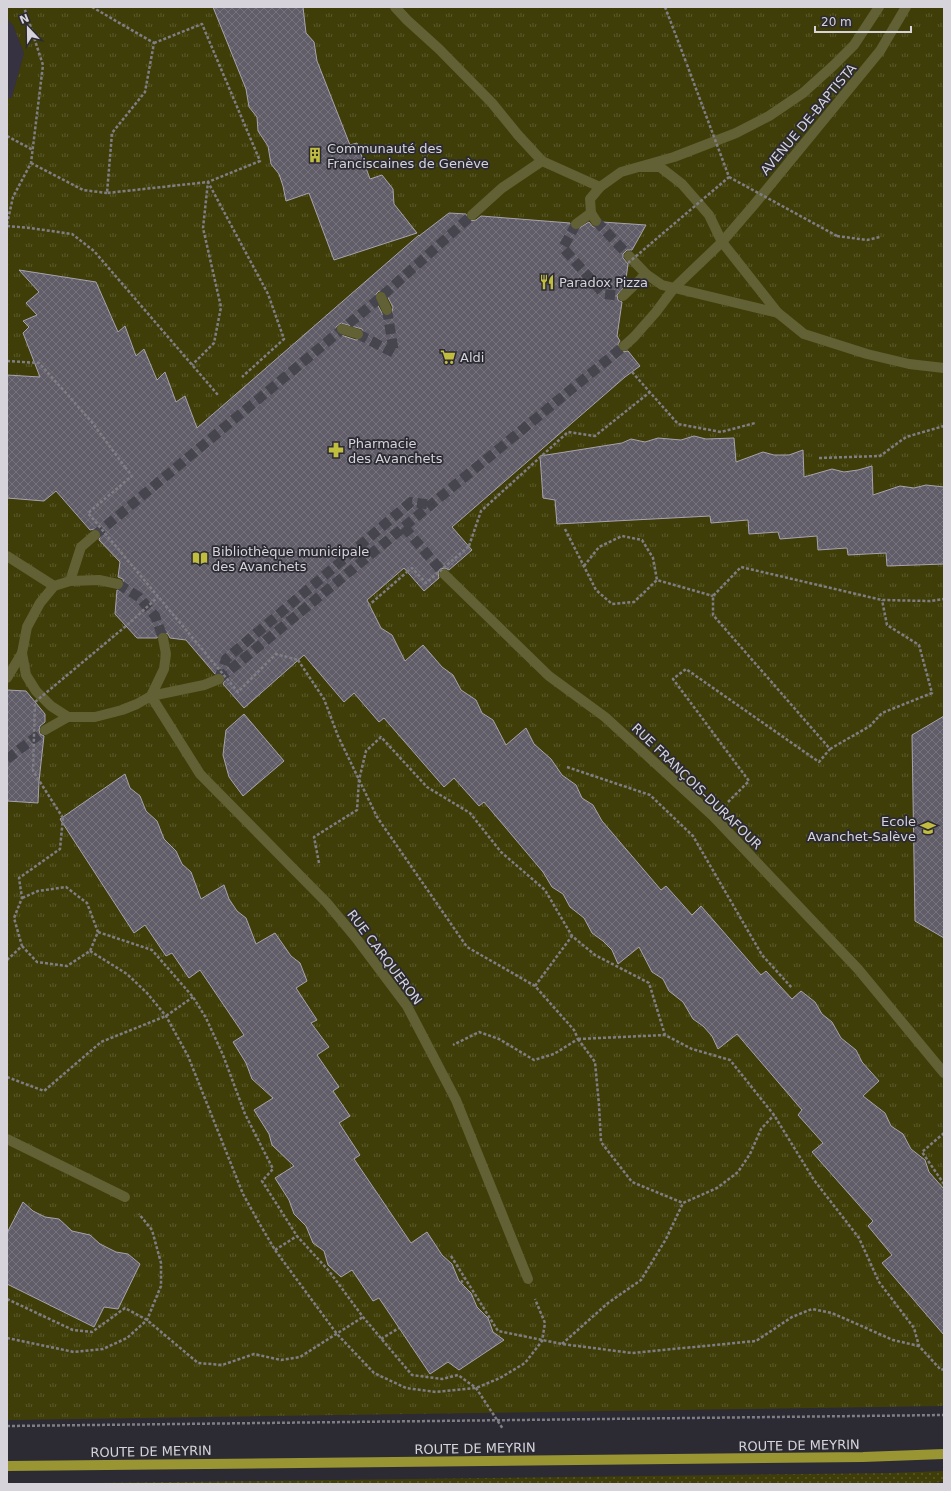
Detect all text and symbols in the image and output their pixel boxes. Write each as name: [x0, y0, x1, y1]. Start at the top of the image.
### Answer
north arrow: [8, 8, 48, 48]
scale bar: [815, 8, 911, 34]
text: N: [18, 11, 31, 27]
text: 20 m: [821, 15, 852, 29]
street label: AVENUE DE-BAPTISTA: [757, 61, 859, 178]
place label: Communauté des Franciscaines de Genève: [327, 141, 489, 171]
building icon: Communauté des Franciscaines de Genève: [306, 146, 324, 164]
restaurant icon: Paradox Pizza: [538, 273, 556, 291]
place label: Paradox Pizza: [559, 275, 648, 290]
supermarket icon: Aldi: [439, 348, 457, 366]
place label: Aldi: [460, 350, 484, 365]
place label: Pharmacie des Avanchets: [348, 436, 443, 466]
pharmacy icon: Pharmacie des Avanchets: [327, 441, 345, 459]
place label: Bibliothèque municipale des Avanchets: [212, 544, 369, 574]
library icon: Bibliothèque municipale des Avanchets: [191, 549, 209, 567]
street label: RUE FRANÇOIS-DURAFOUR: [629, 720, 765, 852]
place label: Ecole Avanchet-Salève: [807, 814, 916, 844]
school or university icon: Ecole Avanchet-Salève: [919, 819, 937, 837]
street label: RUE CARQUERON: [344, 907, 425, 1008]
street label: ROUTE DE MEYRIN: [738, 1437, 860, 1454]
street label: ROUTE DE MEYRIN: [414, 1440, 536, 1457]
street label: ROUTE DE MEYRIN: [90, 1443, 212, 1460]

